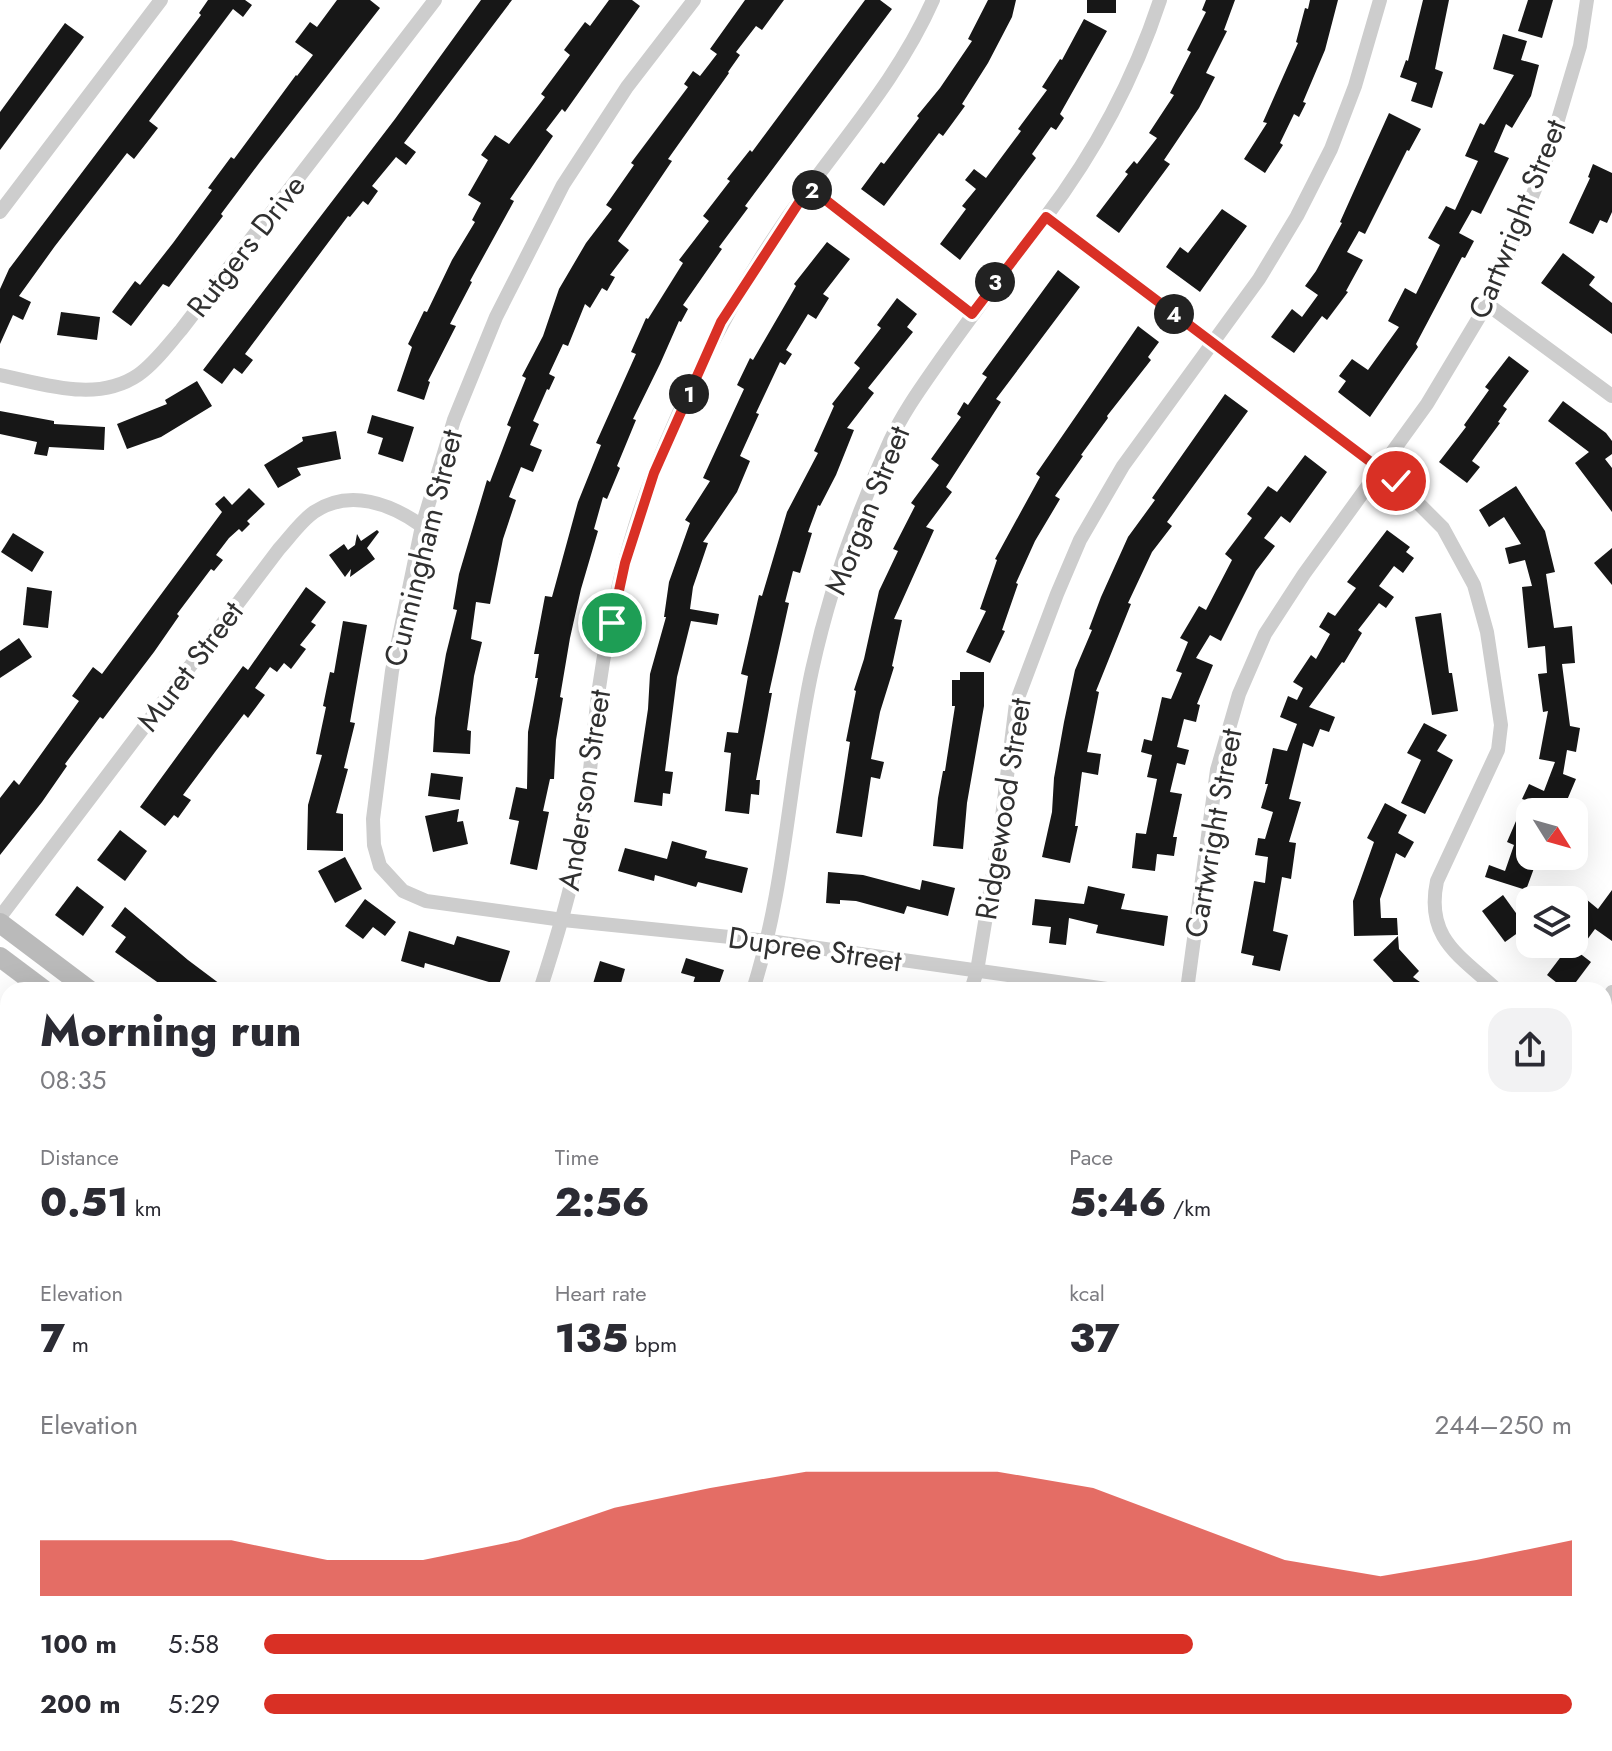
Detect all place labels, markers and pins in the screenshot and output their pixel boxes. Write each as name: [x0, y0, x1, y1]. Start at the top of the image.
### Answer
pin: 2: [792, 170, 832, 210]
pin: 3: [975, 262, 1015, 302]
pin: 4: [1154, 294, 1194, 334]
pin: 1: [669, 374, 709, 414]
pin: [1362, 447, 1430, 515]
pin: [578, 589, 646, 657]

